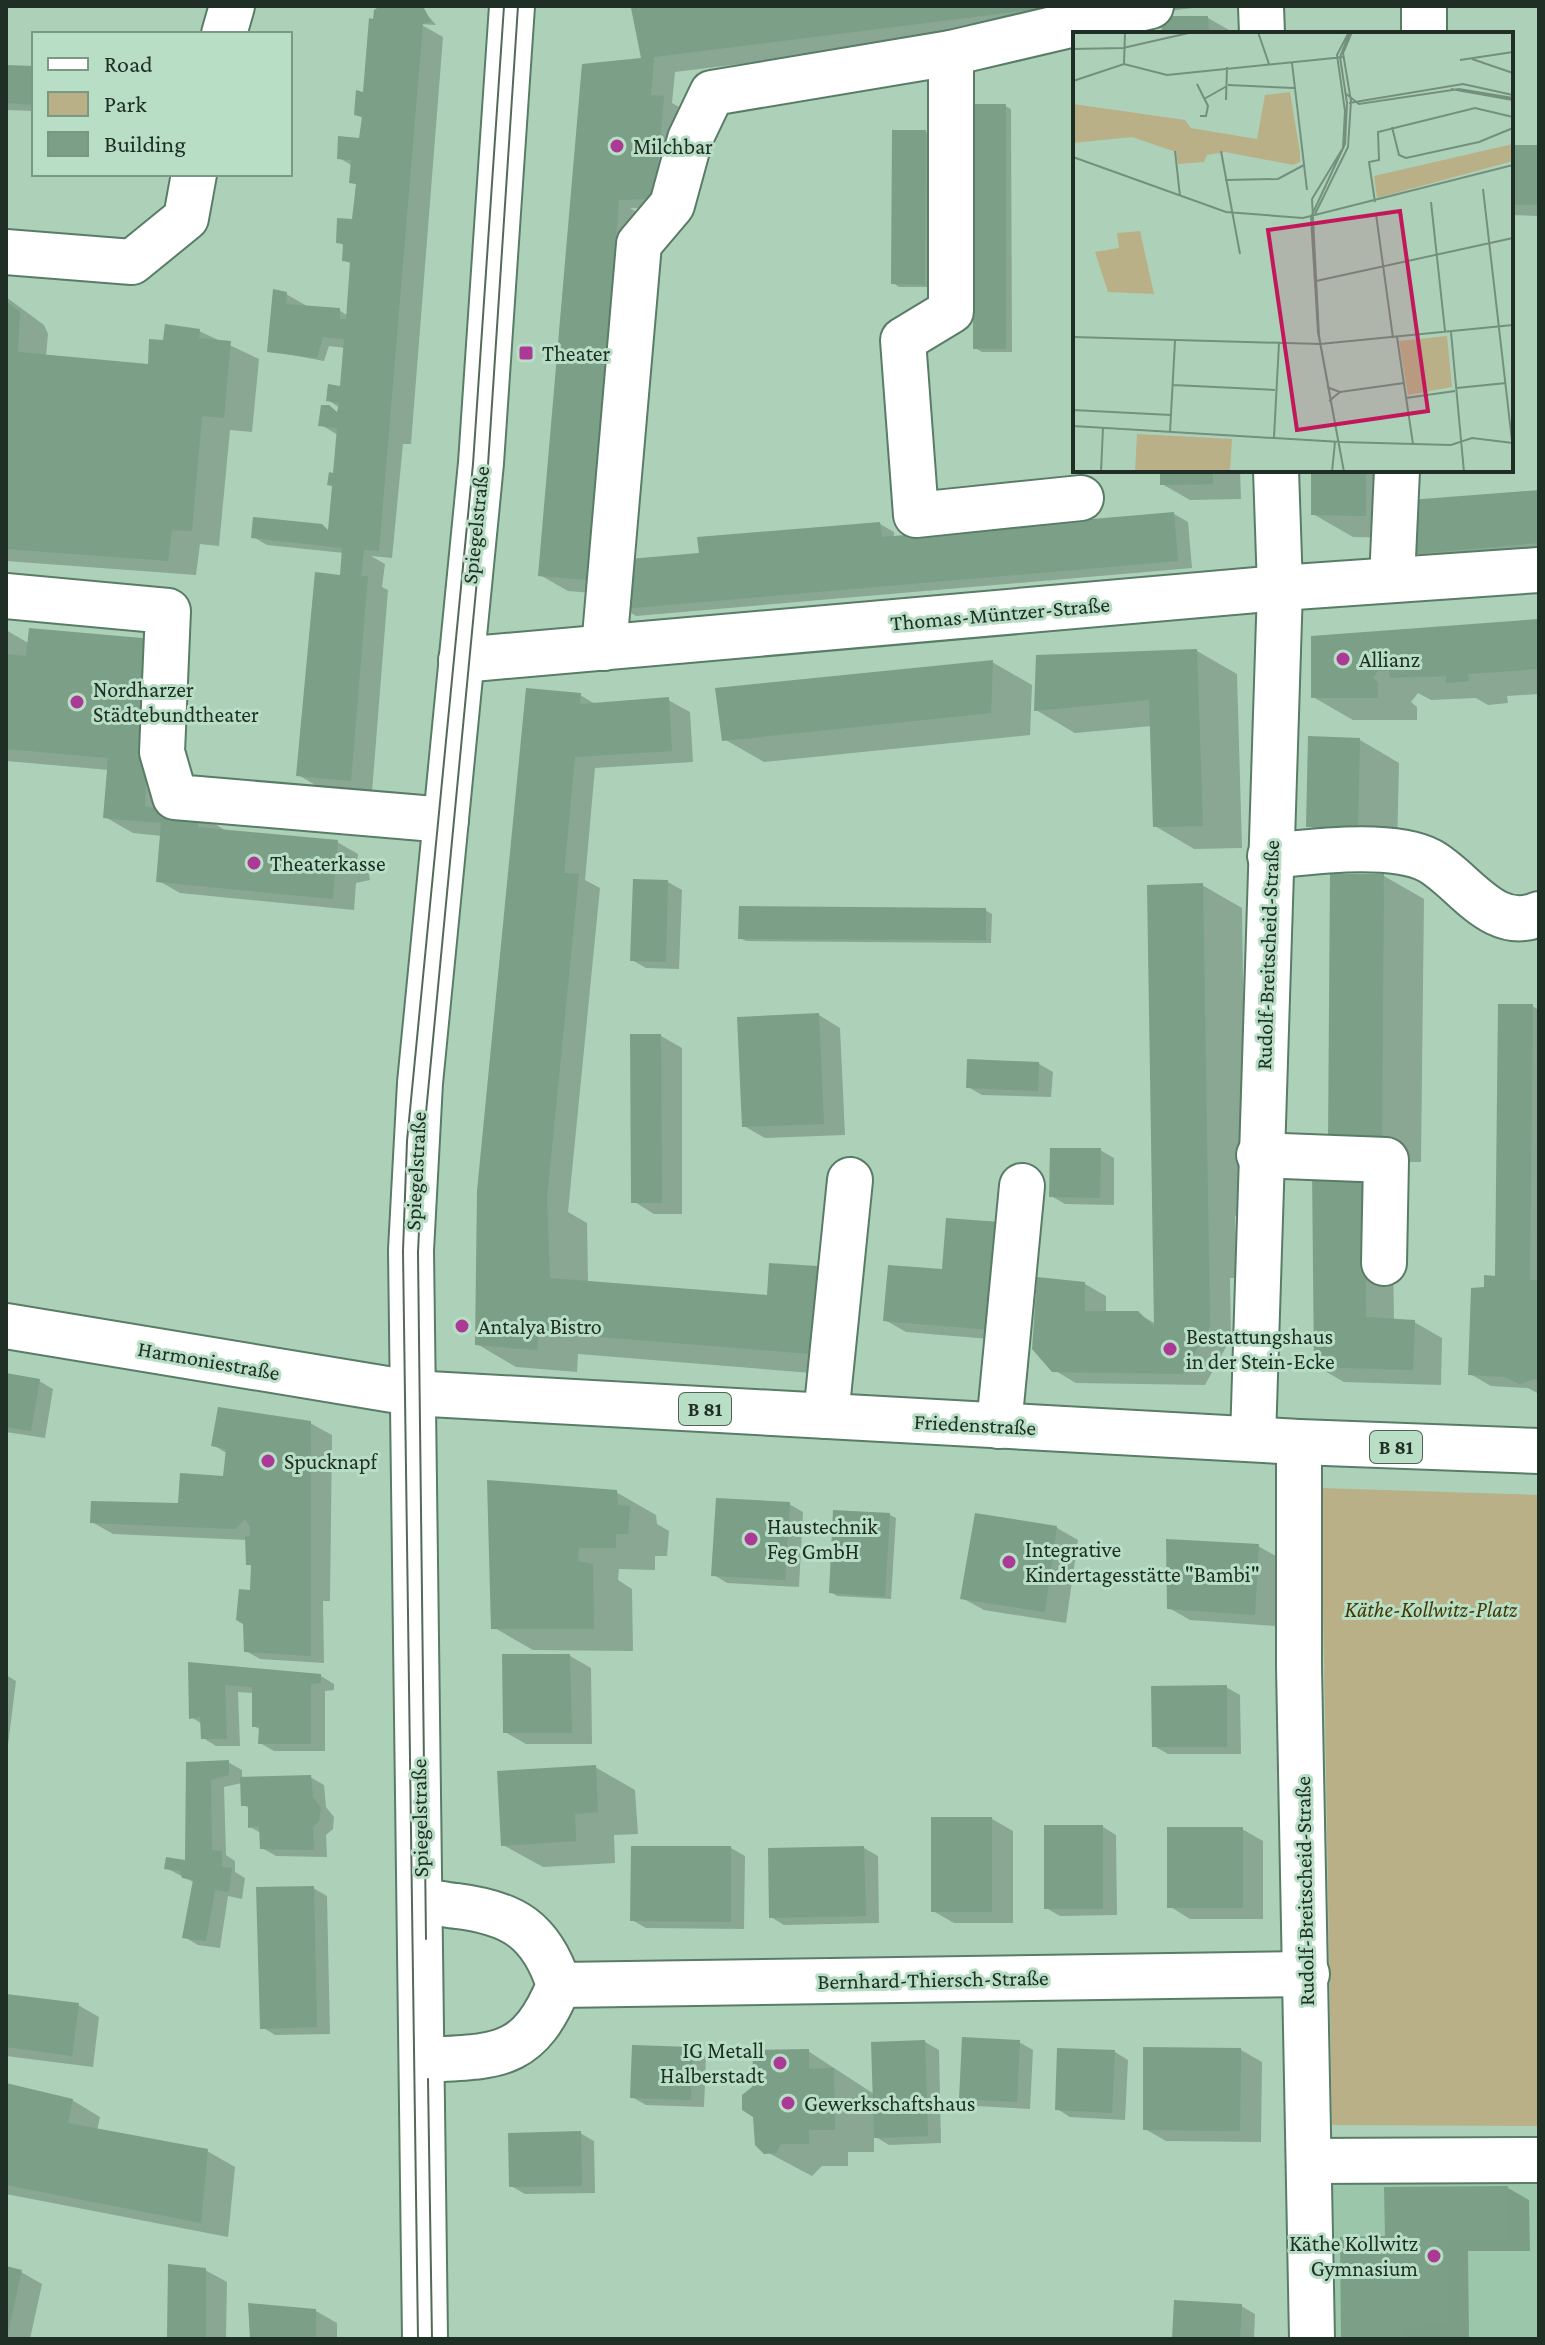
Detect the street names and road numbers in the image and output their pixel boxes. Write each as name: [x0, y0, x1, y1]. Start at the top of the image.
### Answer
street label: Spiegelstraße: [457, 465, 494, 585]
street label: Thomas-Müntzer-Straße: [889, 591, 1111, 636]
street label: Rudolf-Breitscheid-Straße: [1251, 840, 1284, 1070]
street label: Spiegelstraße: [400, 1111, 431, 1231]
street label: Harmoniestraße: [136, 1336, 282, 1385]
road number: B 81: [679, 1393, 731, 1425]
street label: Friedenstraße: [913, 1409, 1037, 1440]
road number: B 81: [1370, 1431, 1422, 1463]
street label: Spiegelstraße: [406, 1758, 433, 1878]
street label: Rudolf-Breitscheid-Straße: [1290, 1776, 1319, 2006]
street label: Bernhard-Thiersch-Straße: [817, 1965, 1049, 1994]

